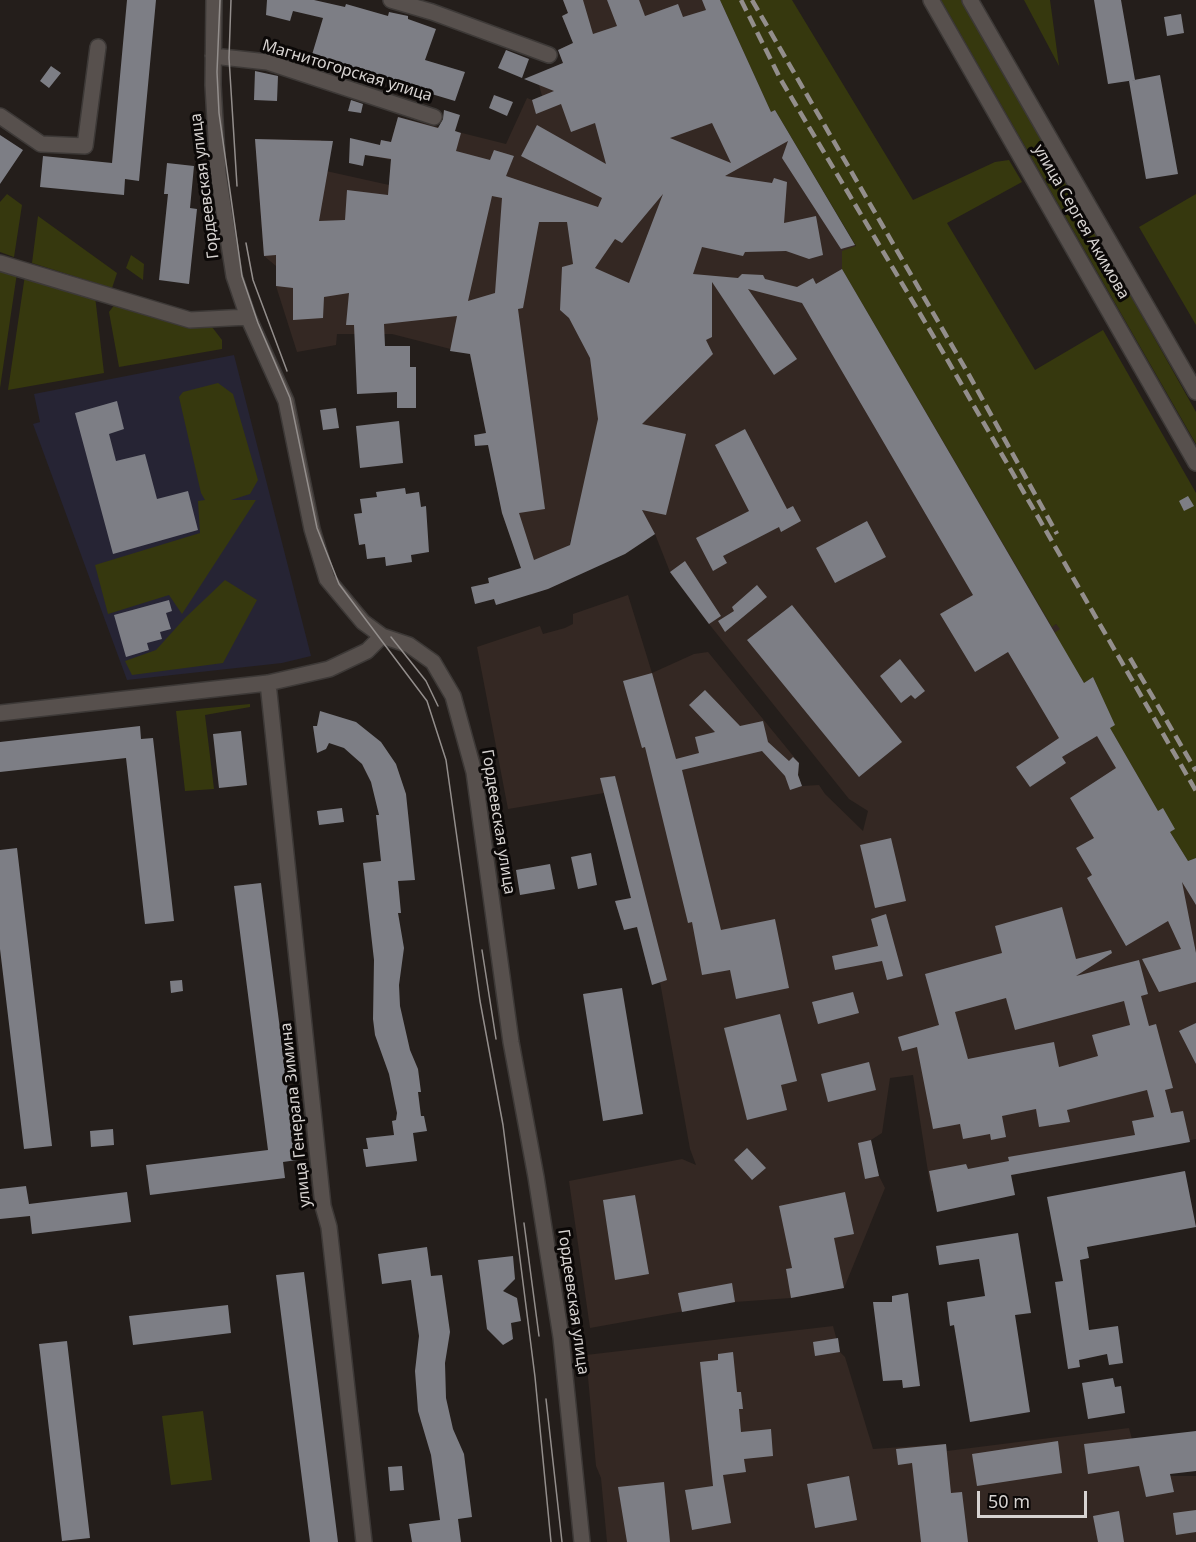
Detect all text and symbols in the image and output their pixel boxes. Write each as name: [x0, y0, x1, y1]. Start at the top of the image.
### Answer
street label: Магнитогорская улица: [260, 36, 434, 106]
street label: Гордеевская улица: [187, 112, 223, 260]
street label: улица Сергея Акимова: [1029, 141, 1133, 303]
street label: Гордеевская улица: [477, 748, 519, 896]
street label: улица Генерала Зимина: [277, 1022, 315, 1208]
street label: Гордеевская улица: [553, 1228, 593, 1376]
scale bar: [980, 1479, 1090, 1517]
text: 50 m: [988, 1489, 1030, 1513]

